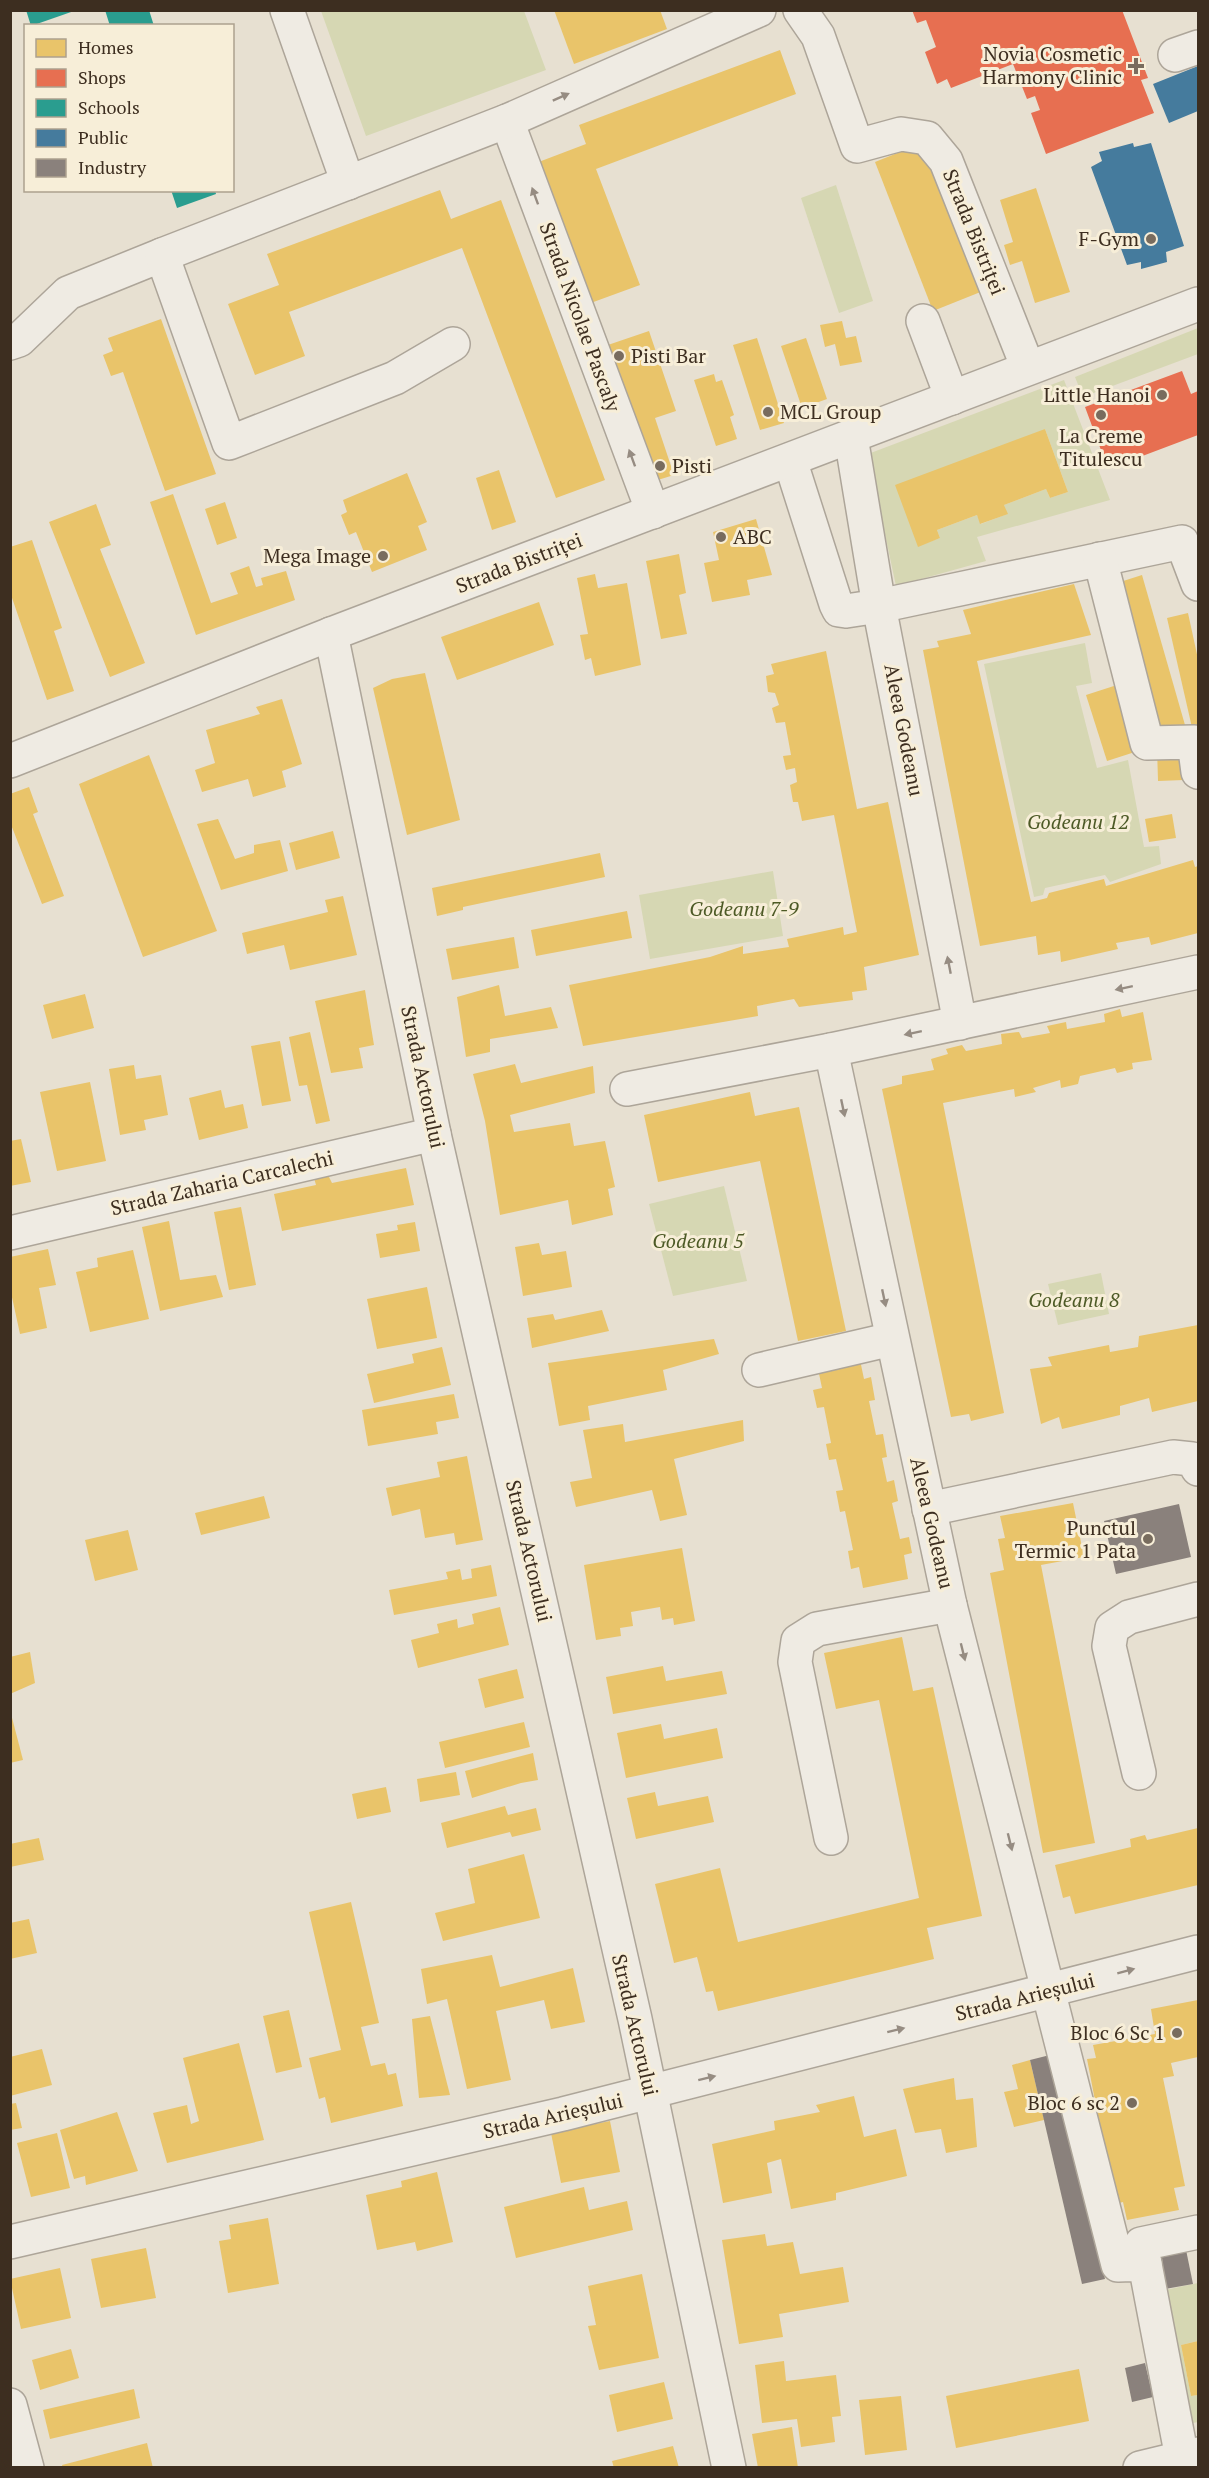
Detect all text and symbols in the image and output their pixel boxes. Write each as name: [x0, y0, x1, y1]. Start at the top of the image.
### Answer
legend: [24, 24, 234, 192]
text: Homes: [78, 35, 133, 59]
place label: Novia Cosmetic Harmony Clinic: [982, 40, 1122, 90]
marker: Novia Cosmetic Harmony Clinic: [1127, 57, 1145, 75]
text: Shops: [78, 65, 126, 89]
one-way arrow: [552, 92, 570, 102]
text: Schools: [78, 95, 140, 119]
text: Public: [78, 125, 128, 149]
text: Industry: [78, 155, 147, 179]
street label: Strada Bistriței: [937, 165, 1012, 299]
one-way arrow: [530, 187, 540, 205]
street label: Strada Nicolae Pascaly: [534, 218, 628, 416]
place label: F-Gym: [1079, 225, 1139, 252]
marker: F-Gym: [1144, 232, 1158, 246]
place label: Pisti Bar: [631, 342, 706, 369]
marker: Pisti Bar: [612, 349, 626, 363]
place label: Little Hanoi: [1044, 381, 1150, 408]
marker: Little Hanoi: [1155, 388, 1169, 402]
place label: MCL Group: [780, 398, 881, 425]
marker: MCL Group: [761, 405, 775, 419]
marker: La Creme Titulescu: [1094, 408, 1108, 422]
place label: La Creme Titulescu: [1059, 422, 1143, 472]
one-way arrow: [627, 448, 637, 466]
place label: Pisti: [672, 452, 712, 479]
marker: Pisti: [653, 459, 667, 473]
place label: ABC: [733, 523, 772, 550]
street label: Strada Bistriței: [452, 526, 586, 599]
marker: ABC: [714, 530, 728, 544]
place label: Mega Image: [263, 542, 371, 569]
marker: Mega Image: [376, 549, 390, 563]
street label: Aleea Godeanu: [878, 661, 931, 798]
park label: Godeanu 12: [1027, 808, 1129, 835]
park label: Godeanu 7-9: [689, 895, 799, 922]
one-way arrow: [944, 955, 953, 974]
one-way arrow: [1114, 984, 1133, 993]
street label: Strada Actorului: [395, 1003, 452, 1151]
one-way arrow: [904, 1028, 922, 1038]
one-way arrow: [839, 1098, 848, 1117]
street label: Strada Zaharia Carcalechi: [108, 1144, 336, 1221]
park label: Godeanu 5: [652, 1227, 745, 1254]
park label: Godeanu 8: [1028, 1286, 1120, 1313]
one-way arrow: [879, 1289, 889, 1307]
street label: Aleea Godeanu: [904, 1454, 961, 1591]
street label: Strada Actorului: [500, 1477, 559, 1625]
place label: Punctul Termic 1 Pata: [1015, 1514, 1136, 1564]
marker: Punctul Termic 1 Pata: [1141, 1532, 1155, 1546]
one-way arrow: [958, 1643, 968, 1662]
one-way arrow: [1006, 1832, 1016, 1851]
street label: Strada Actorului: [606, 1951, 665, 2099]
street label: Strada Arieșului: [952, 1966, 1097, 2027]
one-way arrow: [1117, 1966, 1135, 1975]
place label: Bloc 6 Sc 1: [1070, 2019, 1165, 2046]
one-way arrow: [888, 2025, 906, 2034]
marker: Bloc 6 Sc 1: [1170, 2026, 1184, 2040]
one-way arrow: [698, 2073, 717, 2083]
street label: Strada Arieșului: [480, 2086, 625, 2145]
place label: Bloc 6 sc 2: [1027, 2089, 1120, 2116]
marker: Bloc 6 sc 2: [1125, 2096, 1139, 2110]

